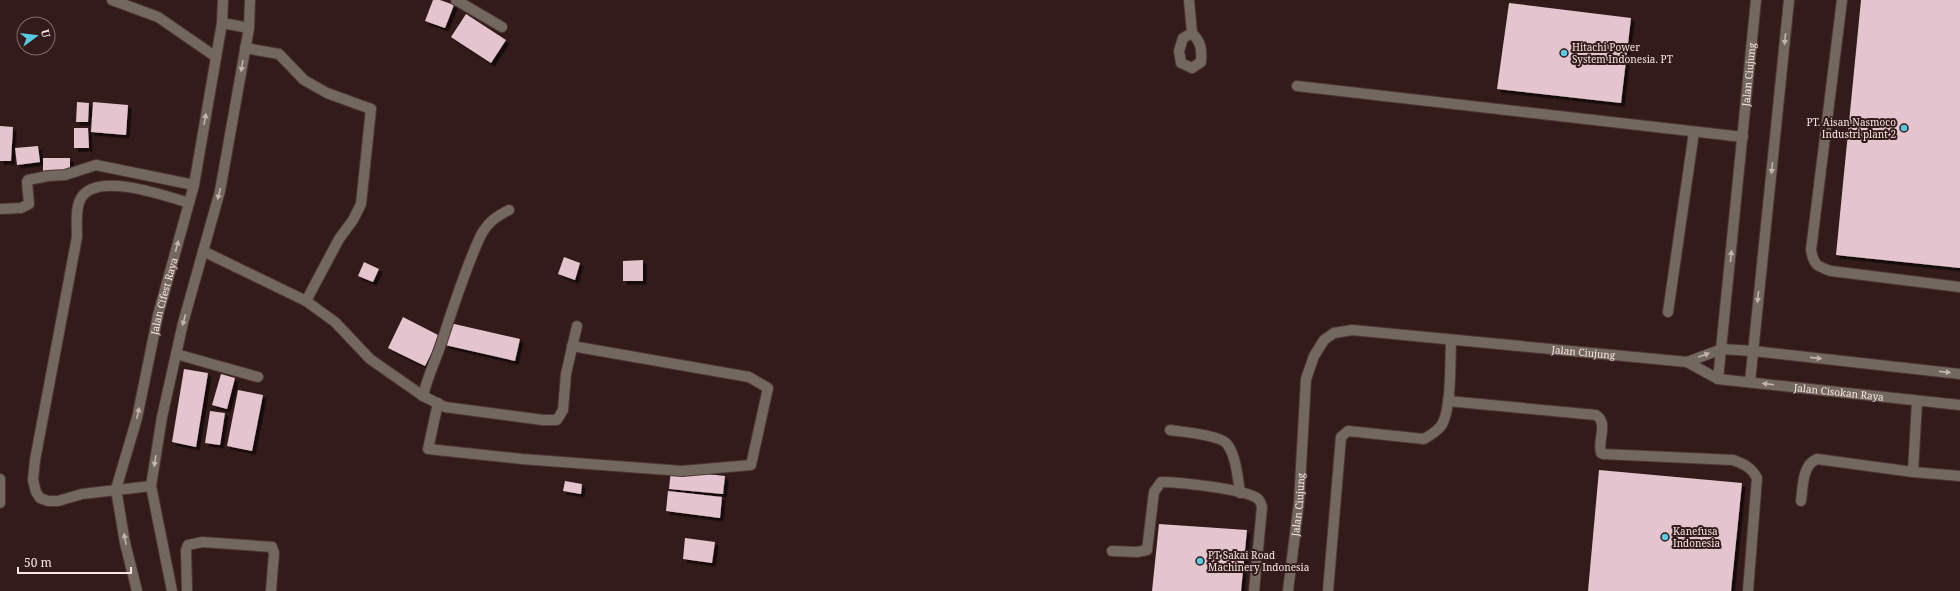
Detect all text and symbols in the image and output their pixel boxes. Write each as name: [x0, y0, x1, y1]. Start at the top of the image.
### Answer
north arrow: [16, 16, 56, 56]
text: U: [38, 27, 55, 40]
one-way arrow: [1782, 33, 1788, 45]
place label: Hitachi Power System Indonesia. PT: [1572, 40, 1673, 66]
street label: Jalan Ciujung: [1738, 41, 1759, 108]
marker: Hitachi Power System Indonesia. PT: [1559, 48, 1569, 58]
one-way arrow: [238, 60, 244, 72]
one-way arrow: [203, 113, 209, 125]
place label: PT. Aisan Nasmoco Industri plant 2: [1807, 115, 1896, 141]
marker: PT. Aisan Nasmoco Industri plant 2: [1899, 123, 1909, 133]
one-way arrow: [1768, 162, 1775, 174]
one-way arrow: [215, 188, 221, 200]
one-way arrow: [174, 239, 180, 251]
one-way arrow: [1728, 250, 1734, 262]
street label: Jalan Cifest Raya: [147, 256, 181, 337]
one-way arrow: [1755, 291, 1762, 303]
one-way arrow: [181, 314, 187, 326]
street label: Jalan Ciujung: [1550, 342, 1616, 362]
one-way arrow: [1699, 351, 1711, 357]
one-way arrow: [1810, 355, 1822, 361]
one-way arrow: [1939, 369, 1951, 376]
street label: Jalan Cisokan Raya: [1792, 380, 1885, 404]
one-way arrow: [1762, 381, 1774, 387]
one-way arrow: [135, 407, 141, 419]
one-way arrow: [152, 454, 158, 467]
street label: Jalan Ciujung: [1288, 472, 1308, 538]
place label: Kanefusa Indonesia: [1673, 524, 1721, 550]
marker: Kanefusa Indonesia: [1660, 532, 1670, 542]
one-way arrow: [121, 533, 127, 545]
place label: PT Sakai Road Machinery Indonesia: [1208, 548, 1310, 574]
scale bar: [18, 549, 131, 575]
text: 50 m: [24, 554, 52, 571]
marker: PT Sakai Road Machinery Indonesia: [1195, 556, 1205, 566]

